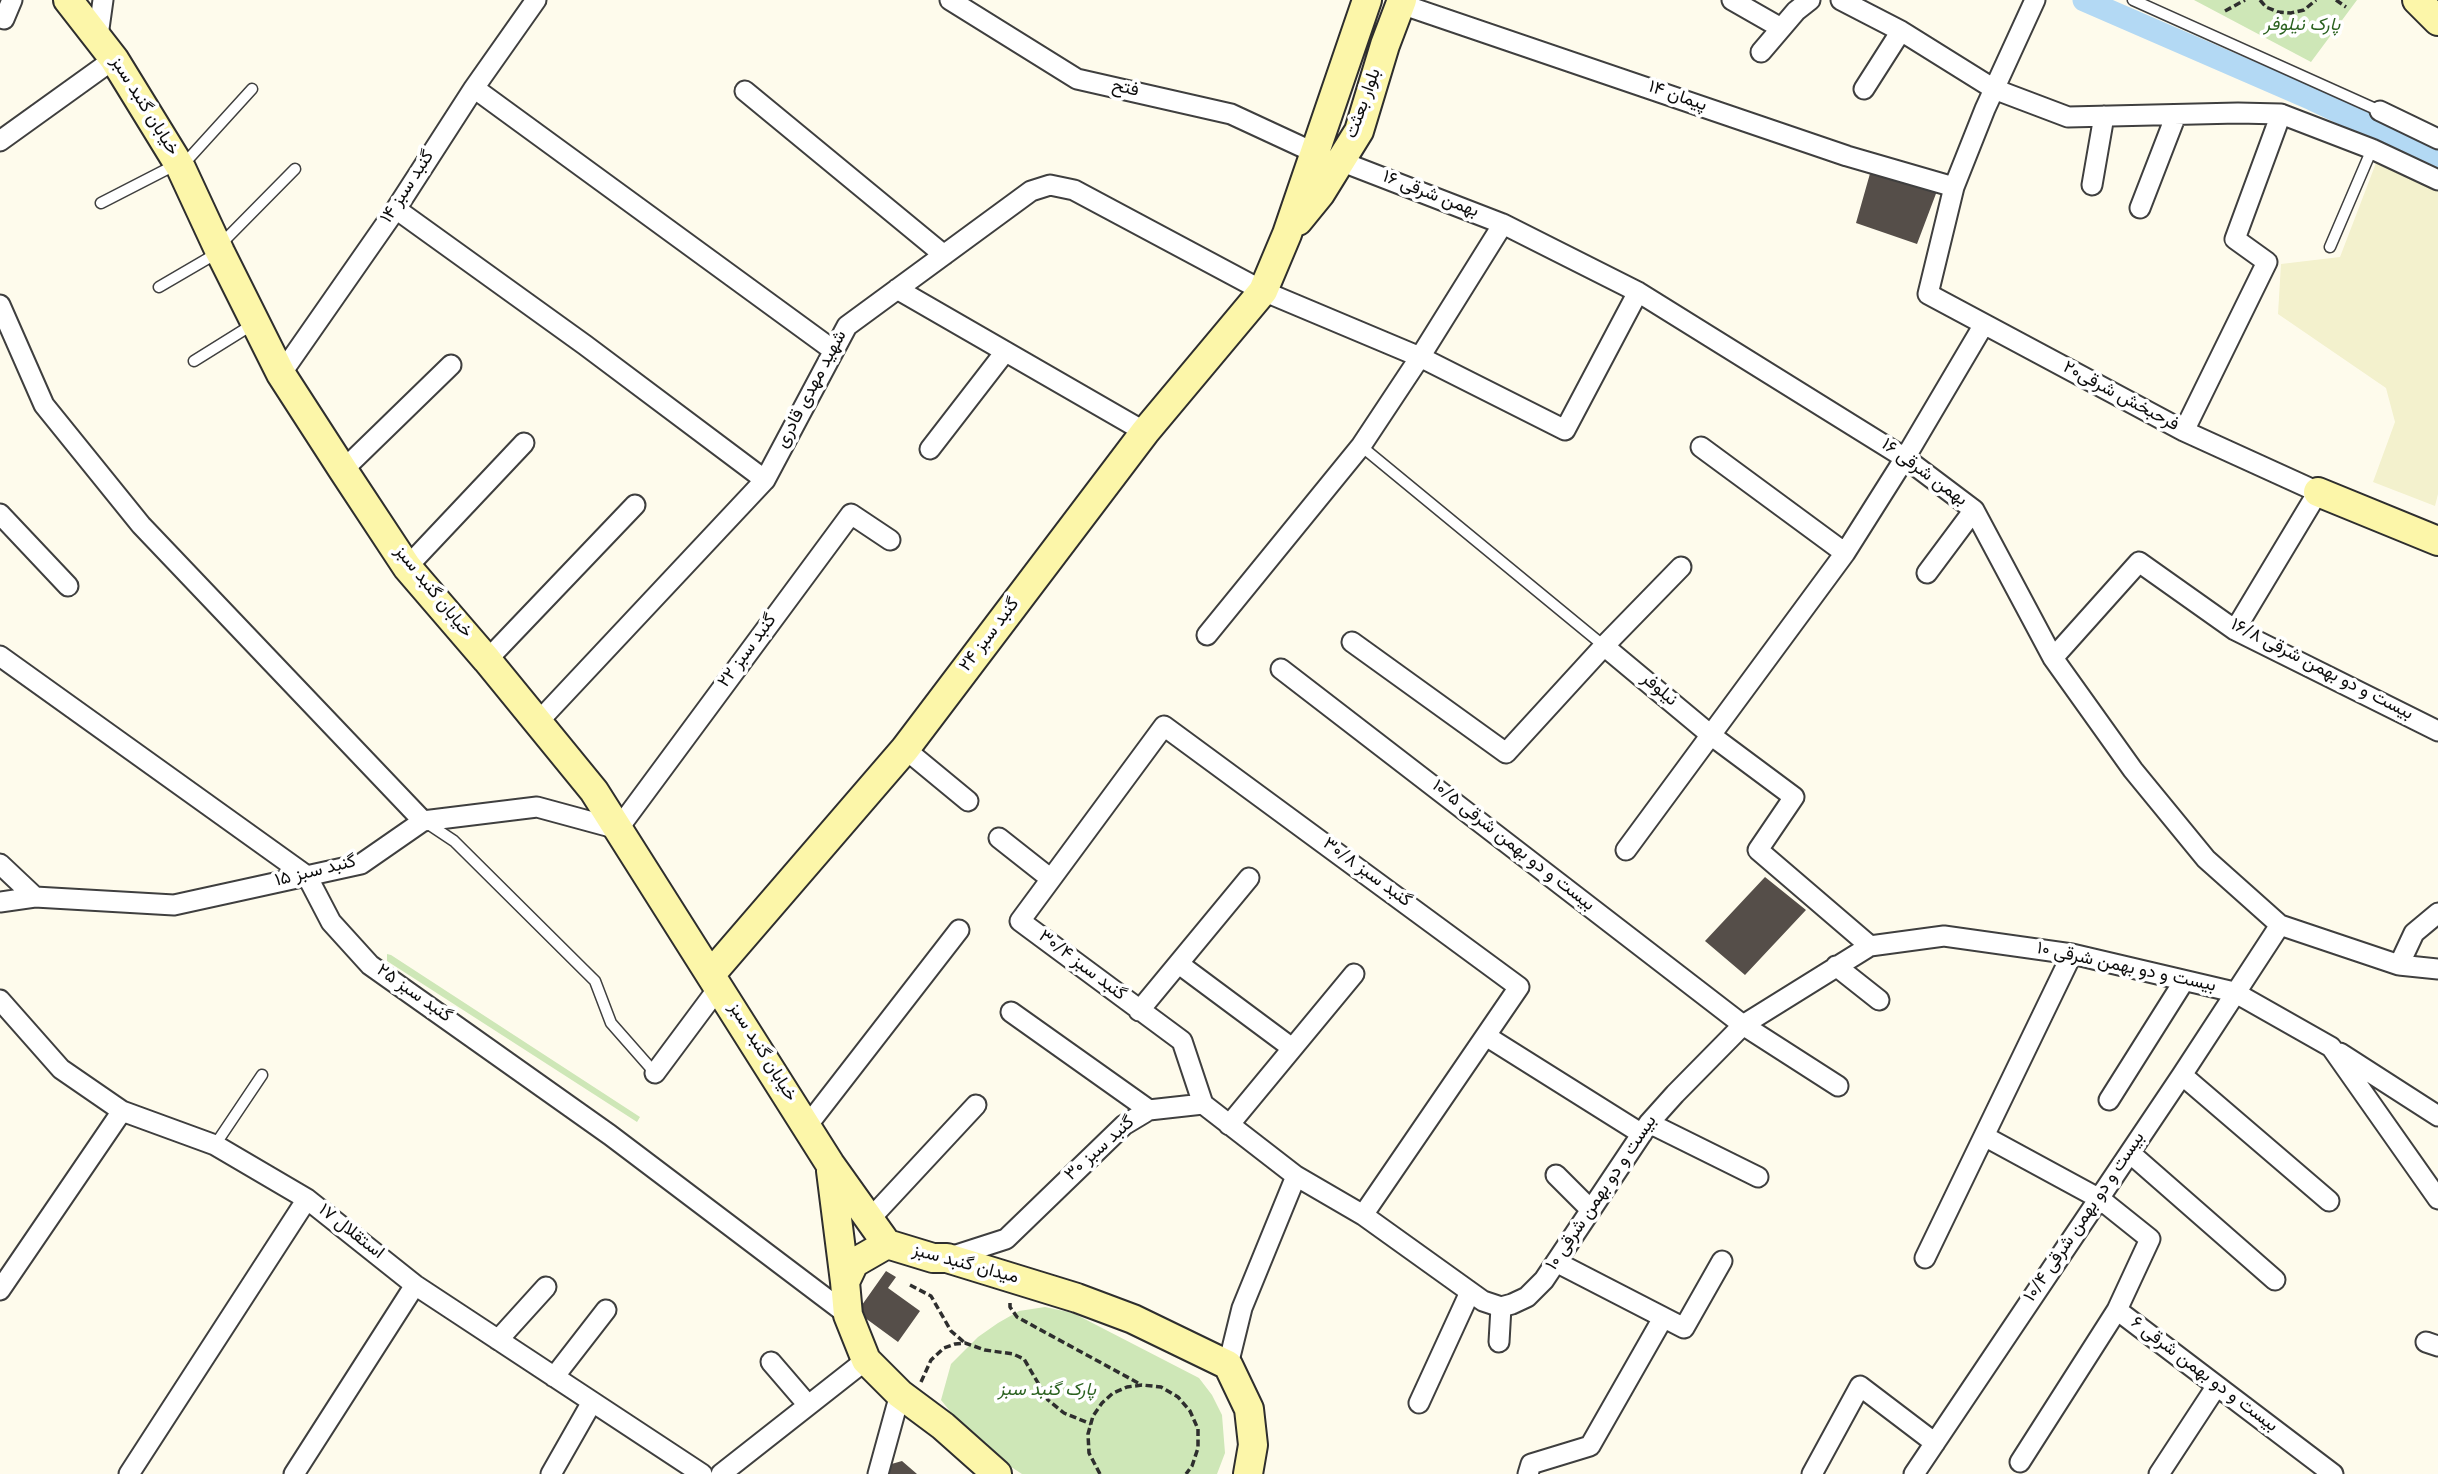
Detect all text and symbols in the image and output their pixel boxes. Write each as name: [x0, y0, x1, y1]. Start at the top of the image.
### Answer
park label: پارک نیلوفر: [2264, 16, 2340, 38]
street label: خیابان گنبد سبز: [104, 54, 182, 160]
street label: بلوار بعثت: [1342, 66, 1388, 142]
street label: فتح: [1109, 76, 1141, 104]
street label: پیمان ۱۴: [1645, 78, 1709, 118]
street label: گنبد سبز ۱۴: [378, 148, 440, 228]
street label: بهمن شرقی ۱۶: [1379, 168, 1481, 224]
street label: شهید مهدی قادری: [773, 327, 853, 453]
street label: فرحبخش شرقی۲۰: [2058, 358, 2182, 438]
street label: بهمن شرقی ۱۶: [1876, 436, 1970, 512]
street label: خیابان گنبد سبز: [388, 543, 476, 643]
street label: گنبد سبز ۲۴: [956, 595, 1026, 677]
street label: گنبد سبز ۲۲: [715, 611, 783, 693]
street label: بیست و دو بهمن شرقی ۱۶/۸: [2226, 616, 2416, 726]
street label: نیلوفر: [1636, 670, 1680, 712]
street label: بیست و دو بهمن شرقی ۱۰/۵: [1426, 777, 1598, 917]
street label: گنبد سبز ۳۰/۸: [1317, 835, 1415, 913]
street label: گنبد سبز ۱۵: [273, 853, 359, 893]
street label: گنبد سبز ۳۰/۴: [1033, 927, 1129, 1007]
street label: بیست و دو بهمن شرقی ۱۰: [2034, 939, 2218, 999]
street label: گنبد سبز ۲۵: [371, 961, 455, 1029]
street label: خیابان گنبد سبز: [722, 1000, 800, 1106]
street label: بیست و دو بهمن شرقی ۱۰: [1543, 1112, 1663, 1276]
street label: گنبد سبز ۳۰: [1062, 1113, 1140, 1187]
street label: بیست و دو بهمن شرقی ۱۰/۴: [2021, 1129, 2151, 1307]
street label: استقلال ۱۷: [313, 1201, 387, 1265]
street label: میدان گنبد سبز: [910, 1241, 1020, 1291]
street label: بیست و دو بهمن شرقی ۶: [2125, 1314, 2281, 1438]
park label: پارک گنبد سبز: [998, 1381, 1096, 1403]

